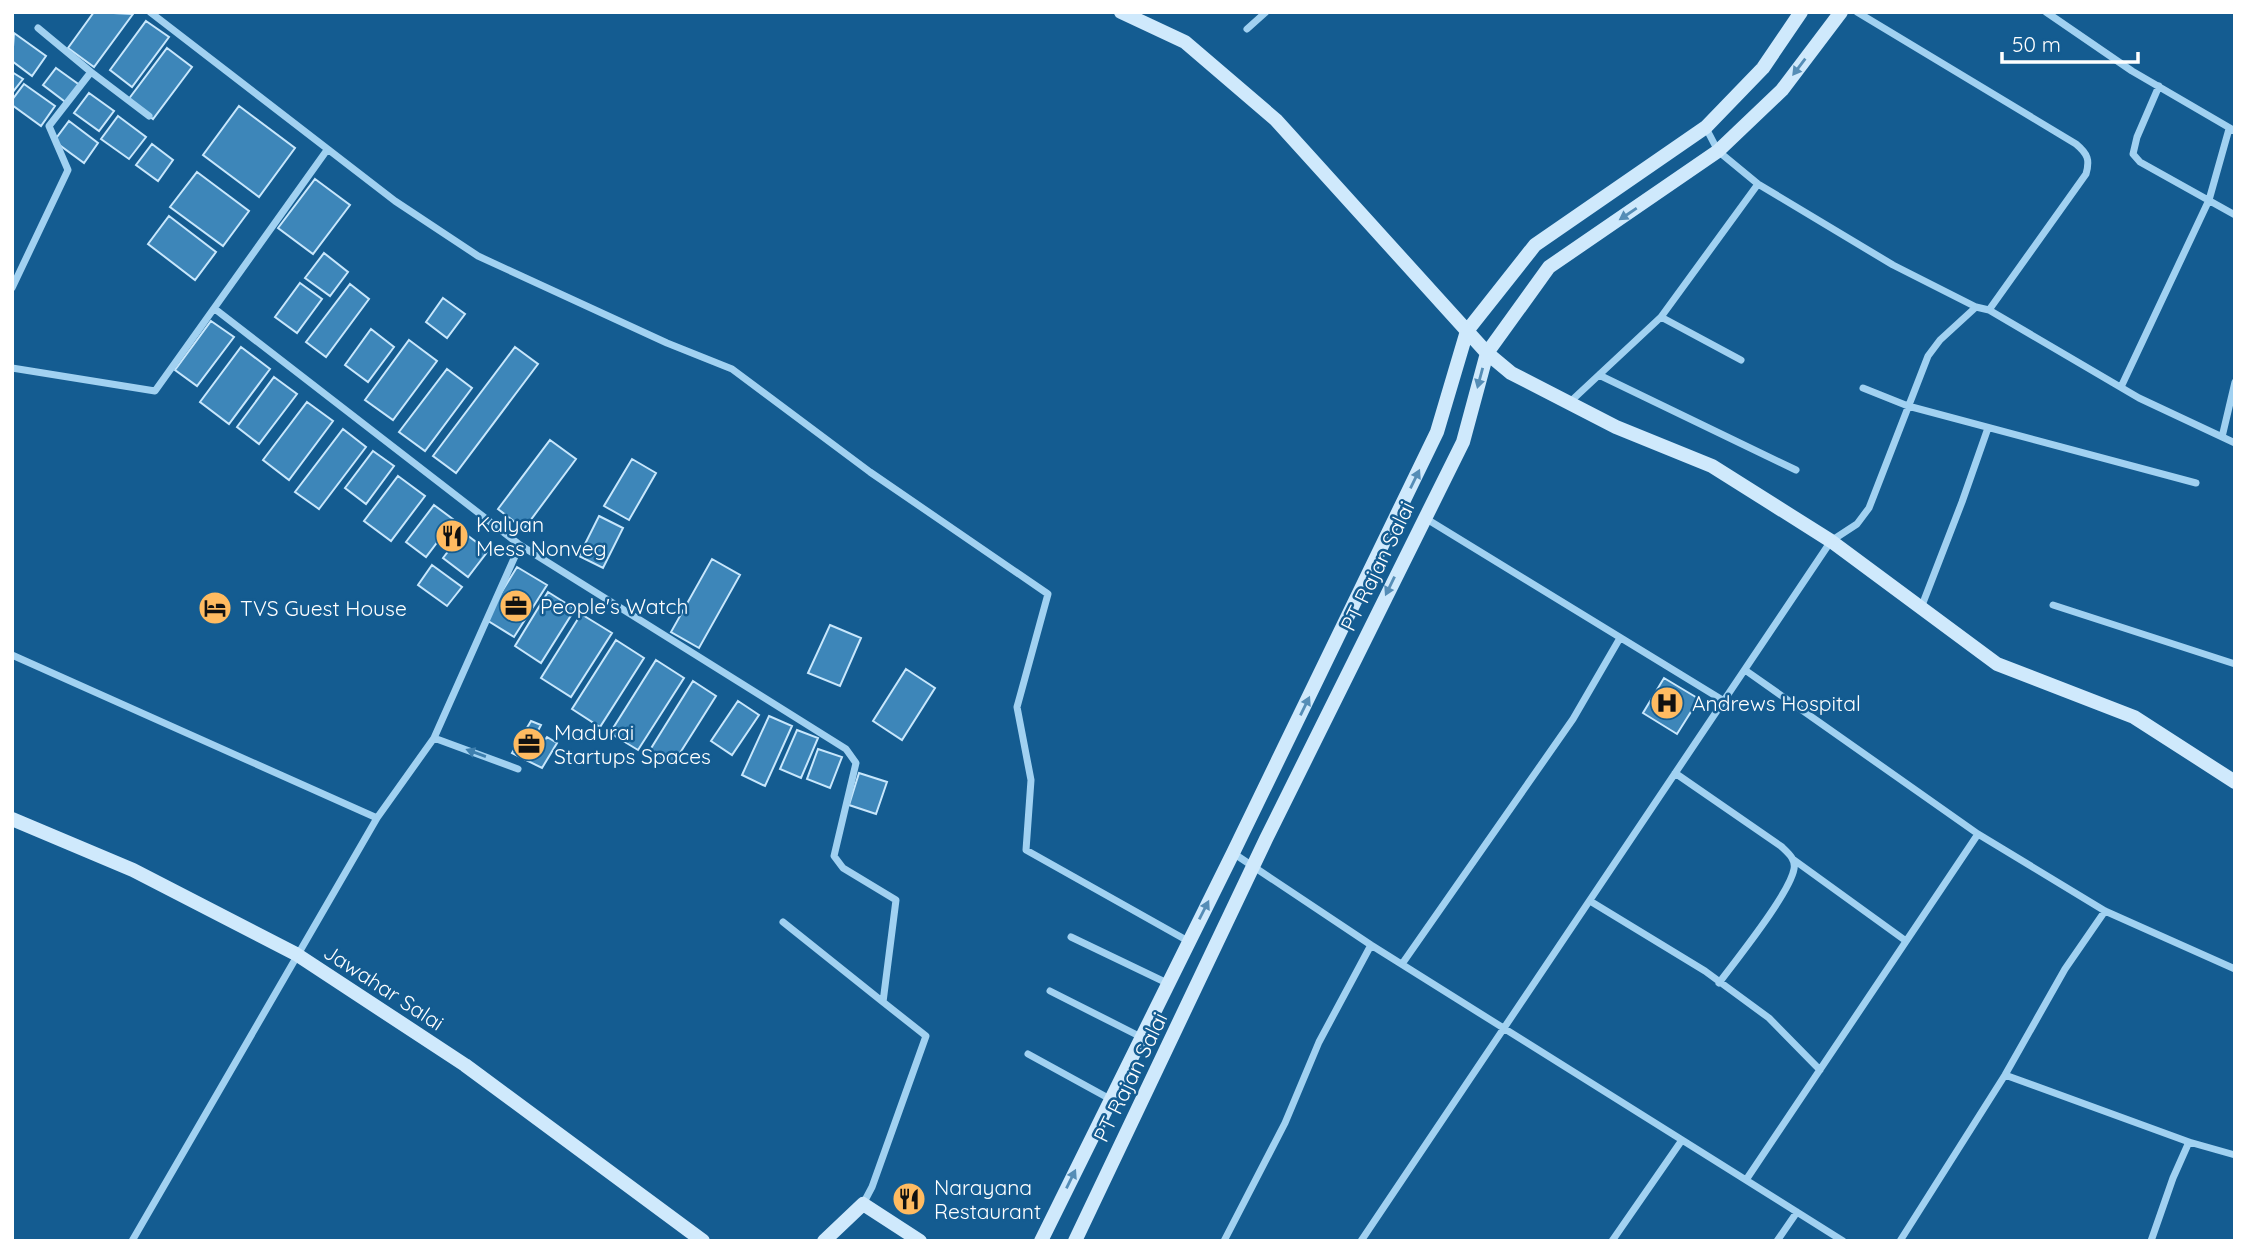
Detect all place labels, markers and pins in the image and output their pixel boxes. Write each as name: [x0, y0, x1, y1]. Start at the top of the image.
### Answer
place label: Kalyan Mess Nonveg: [476, 511, 607, 561]
restaurant icon: Kalyan Mess Nonveg: [433, 517, 471, 555]
office icon: People's Watch: [497, 587, 535, 625]
hotel icon: TVS Guest House: [196, 589, 234, 627]
place label: People's Watch: [540, 593, 688, 619]
place label: TVS Guest House: [240, 595, 407, 621]
hospital icon: Andrews Hospital: [1648, 684, 1686, 722]
place label: Andrews Hospital: [1692, 690, 1861, 716]
place label: Madurai Startups Spaces: [554, 719, 711, 769]
office icon: Madurai Startups Spaces: [510, 725, 548, 763]
place label: Narayana Restaurant: [934, 1174, 1041, 1224]
restaurant icon: Narayana Restaurant: [890, 1180, 928, 1218]

